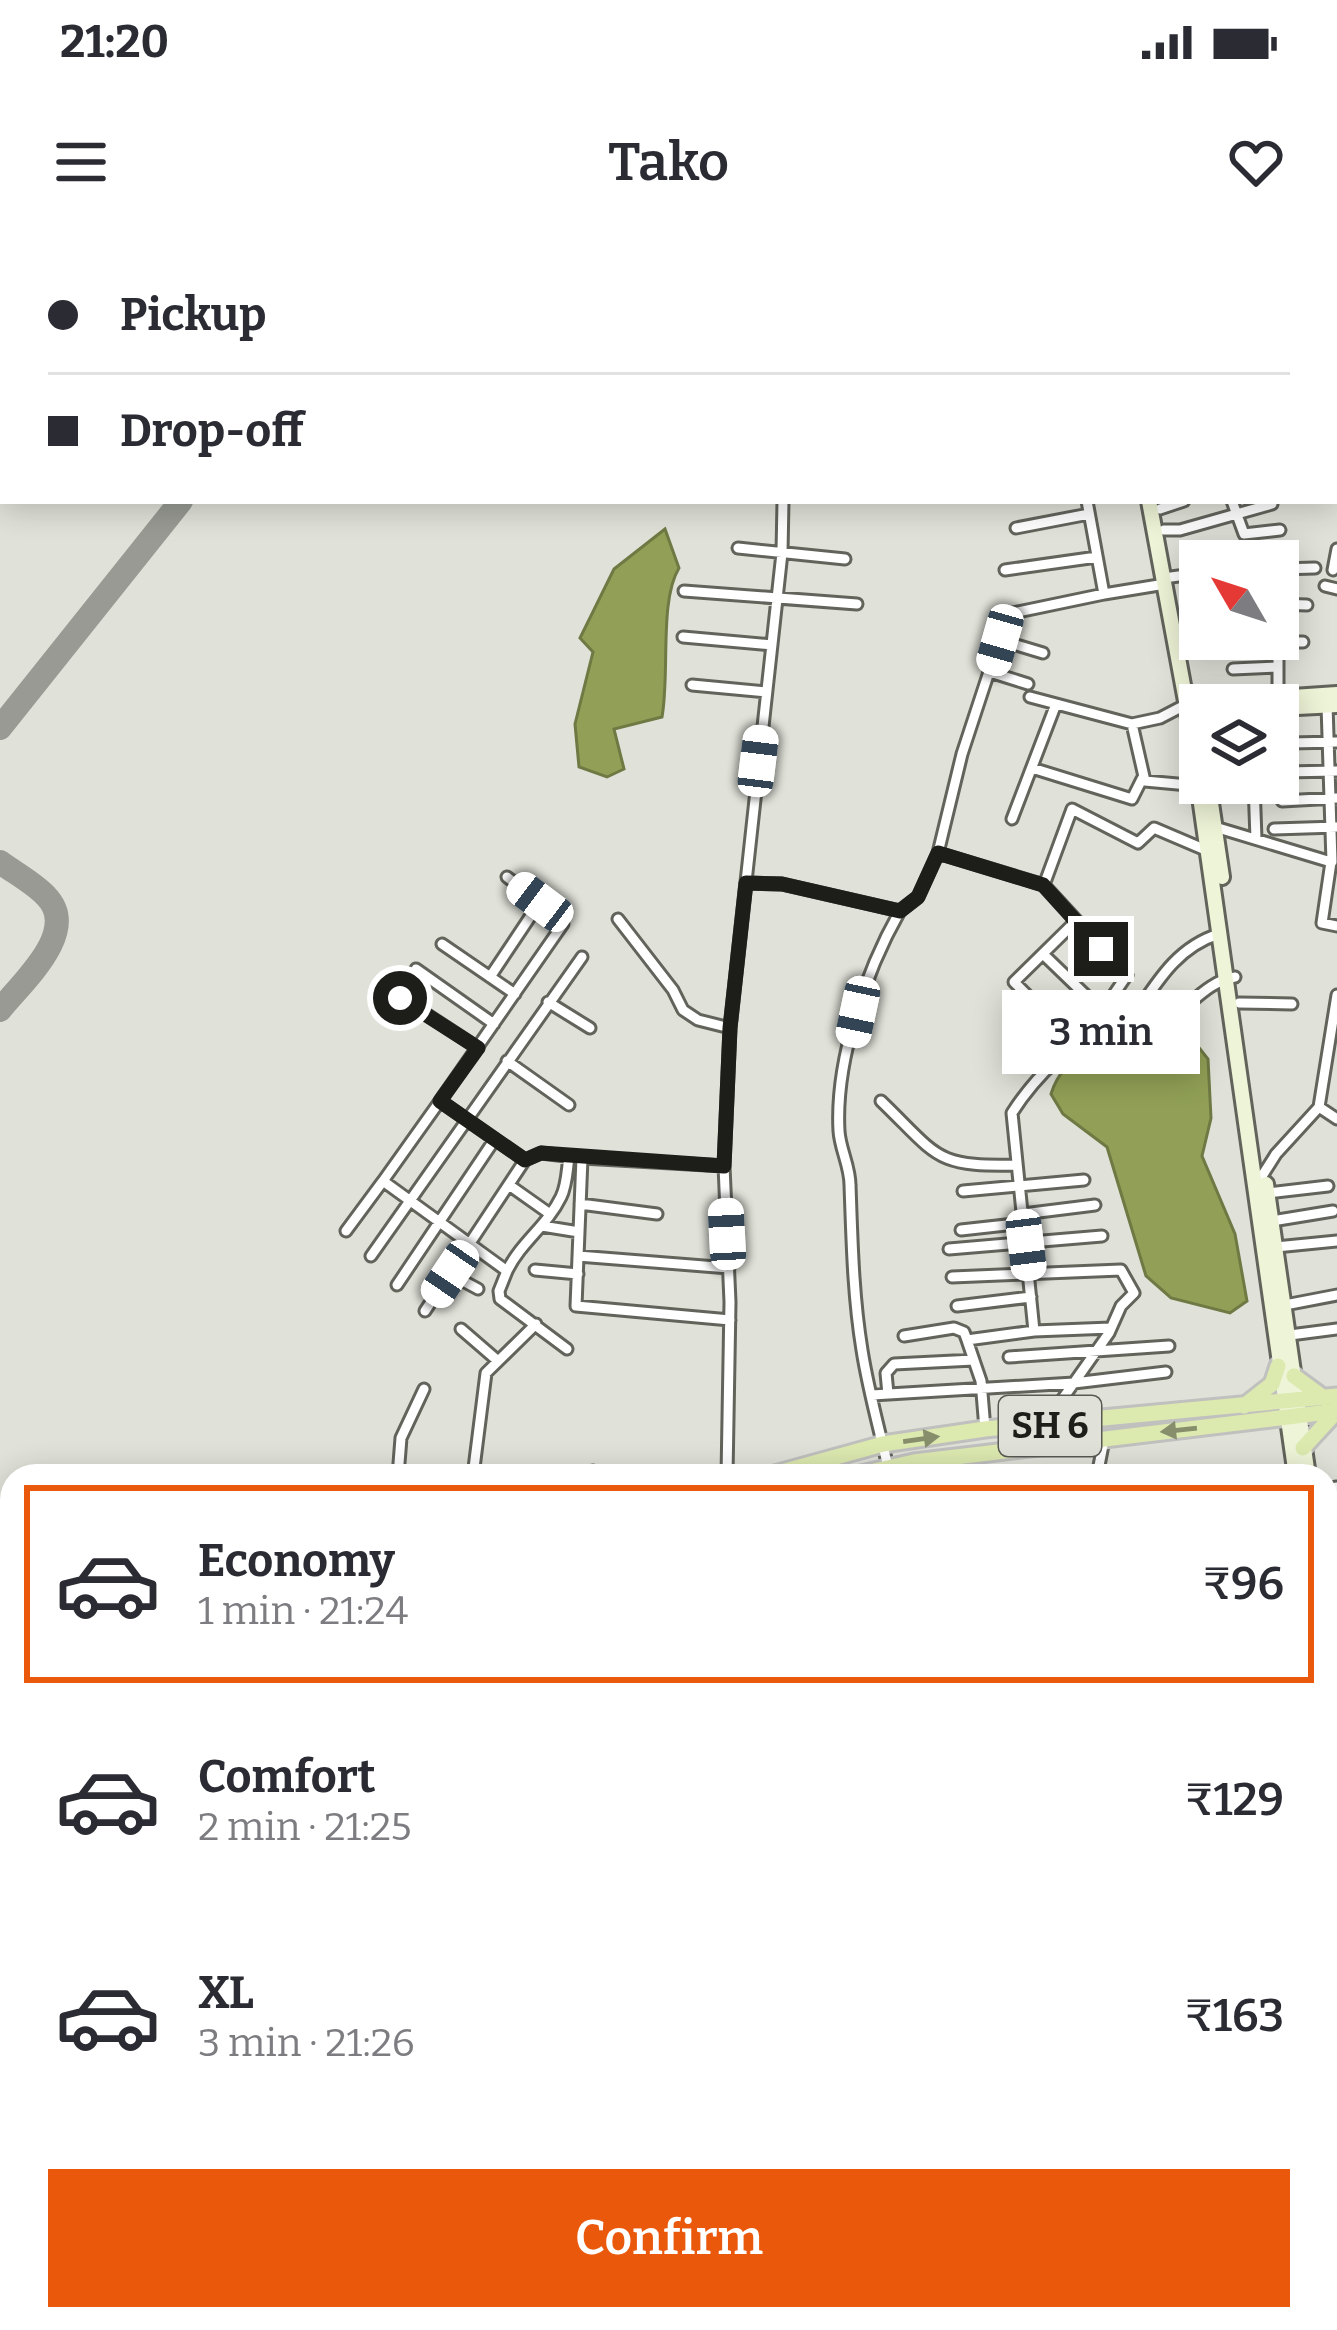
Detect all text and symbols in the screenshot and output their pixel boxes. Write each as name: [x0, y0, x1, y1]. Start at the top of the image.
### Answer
text: 21:20: [60, 15, 169, 69]
icon: menu: [48, 129, 114, 195]
icon: heart: [1223, 129, 1289, 195]
text: Tako: [608, 130, 729, 194]
text: Pickup: [120, 288, 266, 342]
text: Drop-off: [120, 404, 304, 458]
north arrow: [1179, 540, 1299, 660]
map controls: [1179, 540, 1299, 804]
car: [973, 600, 1027, 680]
button: layers: [1179, 684, 1299, 804]
car: [736, 723, 780, 799]
car: [500, 866, 580, 938]
route end: [1074, 922, 1128, 976]
route start: [373, 971, 427, 1025]
car: [833, 973, 883, 1051]
callout: 3 min: [1002, 991, 1200, 1075]
text: 3 min: [1049, 1009, 1153, 1055]
car: [707, 1197, 747, 1271]
car: [1004, 1207, 1048, 1283]
car: [415, 1234, 485, 1314]
road number: SH 6: [999, 1396, 1101, 1456]
one-way arrow: [1160, 1421, 1197, 1440]
one-way arrow: [903, 1429, 940, 1448]
icon: car: [54, 1530, 162, 1638]
text: Economy: [198, 1534, 395, 1588]
text: ₹96: [1202, 1557, 1284, 1611]
text: 1 min · 21:24: [198, 1588, 408, 1634]
icon: car: [54, 1746, 162, 1854]
text: Comfort: [198, 1750, 376, 1804]
text: ₹129: [1185, 1773, 1284, 1827]
text: 2 min · 21:25: [198, 1804, 412, 1850]
icon: car: [54, 1962, 162, 2070]
text: XL: [198, 1966, 254, 2020]
text: ₹163: [1184, 1989, 1284, 2043]
text: 3 min · 21:26: [198, 2020, 415, 2066]
button: Confirm: [48, 2169, 1290, 2307]

